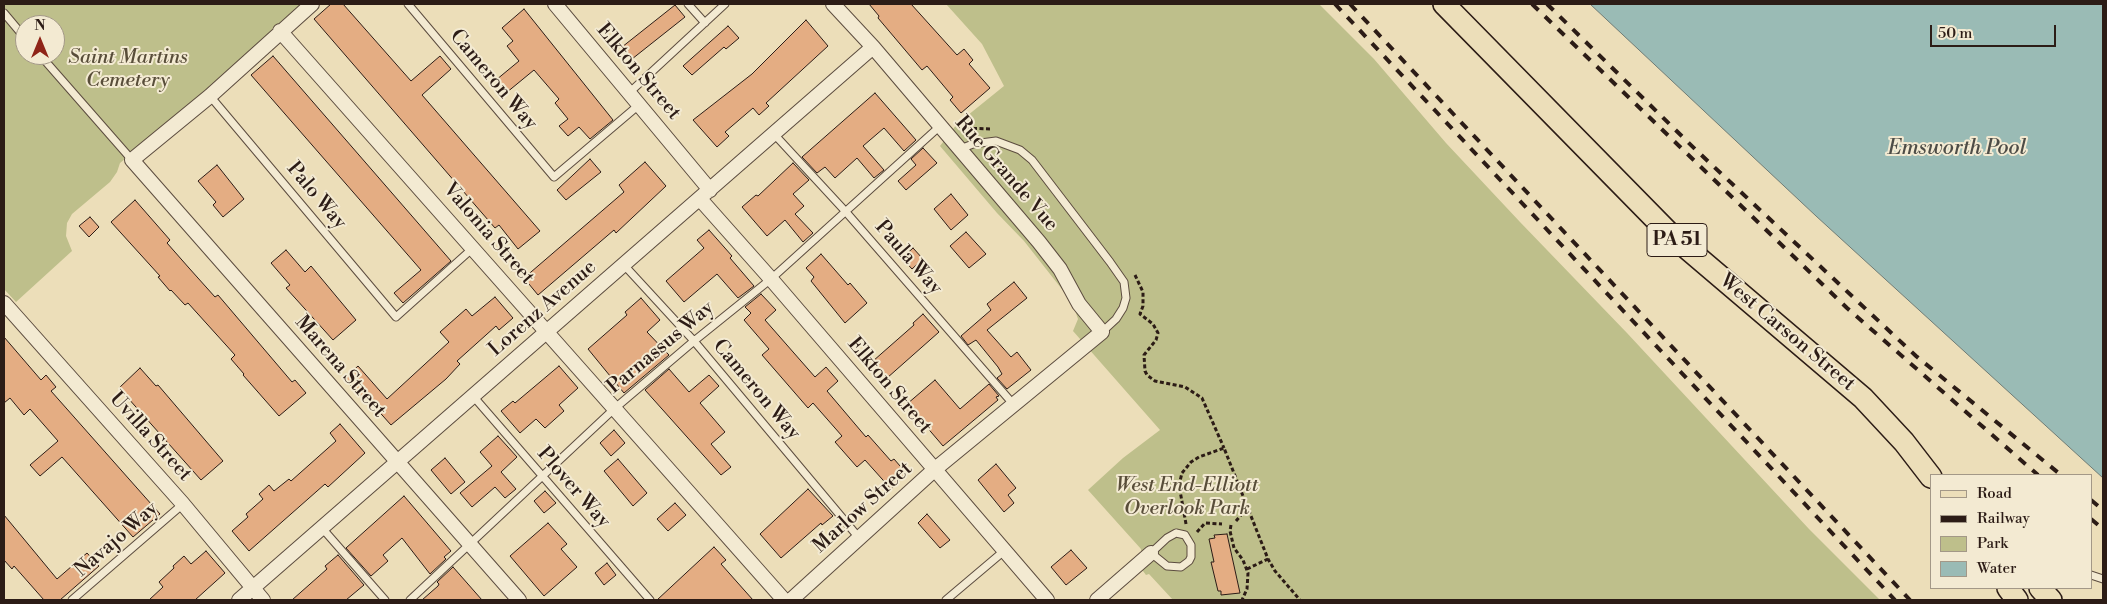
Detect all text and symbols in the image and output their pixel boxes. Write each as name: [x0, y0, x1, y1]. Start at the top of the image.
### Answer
north arrow: [15, 15, 65, 65]
scale bar: [1932, 15, 2058, 47]
text: N: [34, 17, 46, 35]
street label: Elkton Street: [591, 19, 685, 125]
text: 50 m: [1938, 24, 1972, 43]
street label: Cameron Way: [444, 25, 542, 135]
park label: Saint Martins Cemetery: [68, 46, 188, 93]
street label: Rue Grande Vue: [949, 111, 1063, 237]
water label: Emsworth Pool: [1888, 136, 2026, 162]
street label: Palo Way: [281, 157, 351, 235]
street label: Valonia Street: [437, 178, 539, 290]
street label: Paula Way: [869, 216, 947, 300]
road number: PA 51: [1647, 224, 1707, 256]
street label: Lorenz Avenue: [484, 256, 602, 362]
street label: West Carson Street: [1714, 269, 1860, 397]
street label: Parnassus Way: [603, 296, 719, 400]
street label: Marena Street: [289, 311, 391, 423]
street label: Elkton Street: [842, 333, 936, 439]
street label: Cameron Way: [707, 335, 805, 445]
street label: Uvilla Street: [104, 387, 196, 487]
street label: Plover Way: [531, 443, 615, 533]
street label: Marlow Street: [808, 457, 918, 559]
park label: West End-Elliott Overlook Park: [1116, 474, 1258, 521]
legend: [1930, 474, 2092, 589]
text: Road: [1977, 484, 2012, 503]
street label: Navajo Way: [70, 497, 164, 583]
text: Railway: [1977, 509, 2030, 528]
text: Park: [1977, 534, 2008, 553]
text: Water: [1977, 559, 2016, 578]

